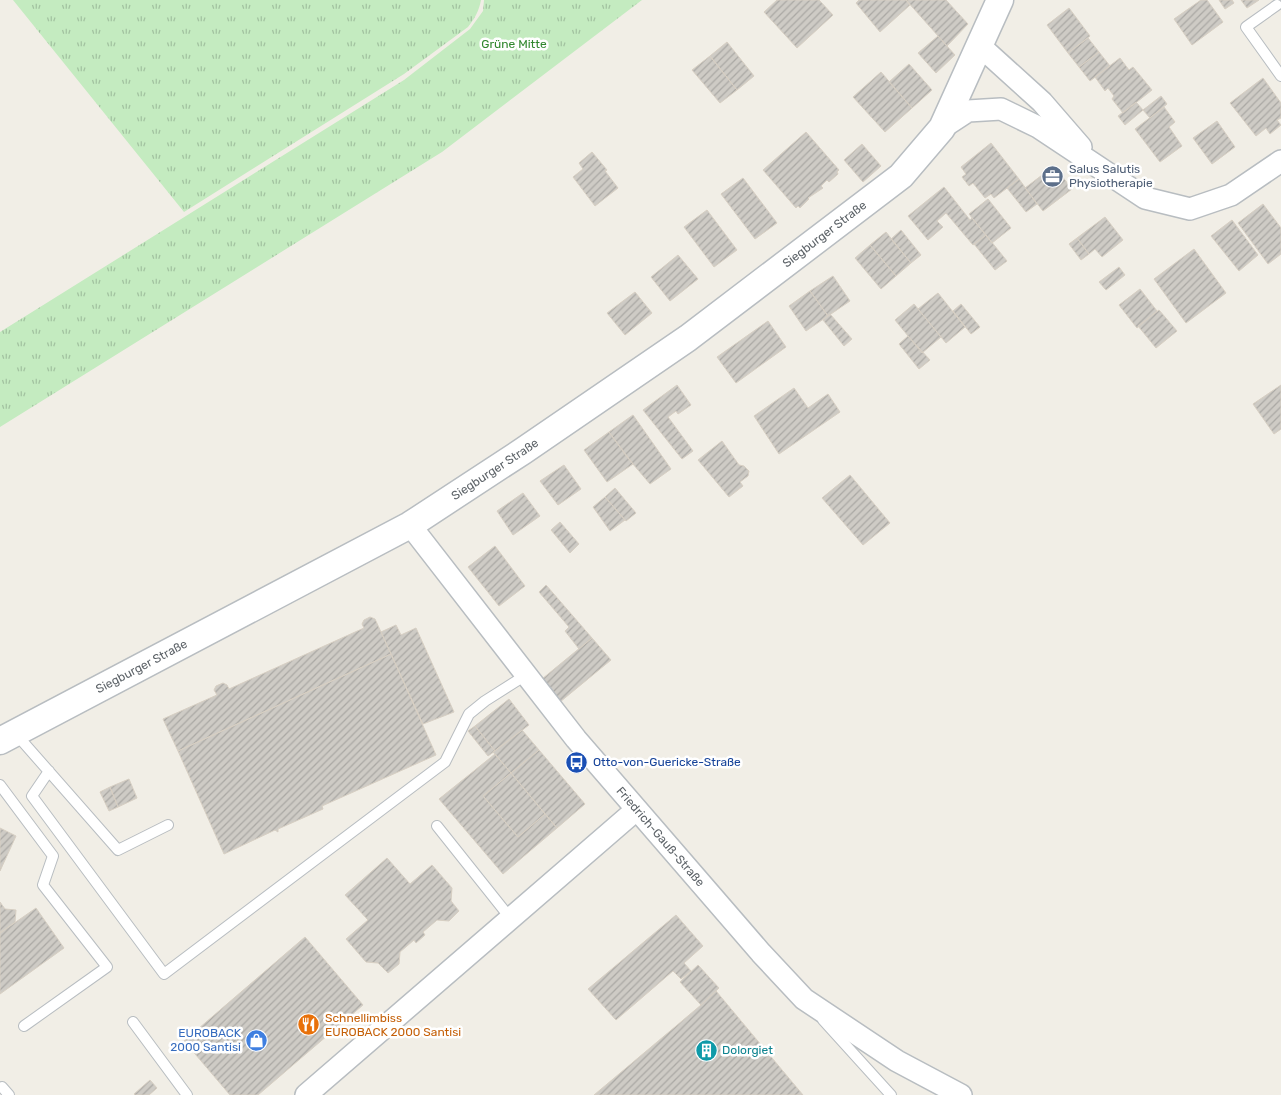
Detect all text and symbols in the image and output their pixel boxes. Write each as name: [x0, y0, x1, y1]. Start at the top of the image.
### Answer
park label: Grüne Mitte: [481, 37, 547, 51]
place label: Salus Salutis Physiotherapie: [1069, 162, 1153, 190]
office icon: Salus Salutis Physiotherapie: [1041, 164, 1065, 188]
street label: Siegburger Straße: [780, 198, 869, 270]
street label: Siegburger Straße: [449, 435, 541, 503]
street label: Siegburger Straße: [93, 636, 190, 696]
bus stop icon: Otto-von-Guericke-Straße: [565, 750, 589, 774]
place label: Otto-von-Guericke-Straße: [593, 755, 741, 769]
street label: Friedrich-Gauß-Straße: [614, 784, 708, 890]
place label: Schnellimbiss EUROBACK 2000 Santisi: [325, 1011, 461, 1039]
restaurant icon: Schnellimbiss EUROBACK 2000 Santisi: [297, 1013, 321, 1037]
place label: EUROBACK 2000 Santisi: [170, 1026, 242, 1054]
shop icon: EUROBACK 2000 Santisi: [245, 1028, 269, 1052]
building icon: Dolorgiet: [694, 1038, 718, 1062]
place label: Dolorgiet: [722, 1043, 773, 1057]

